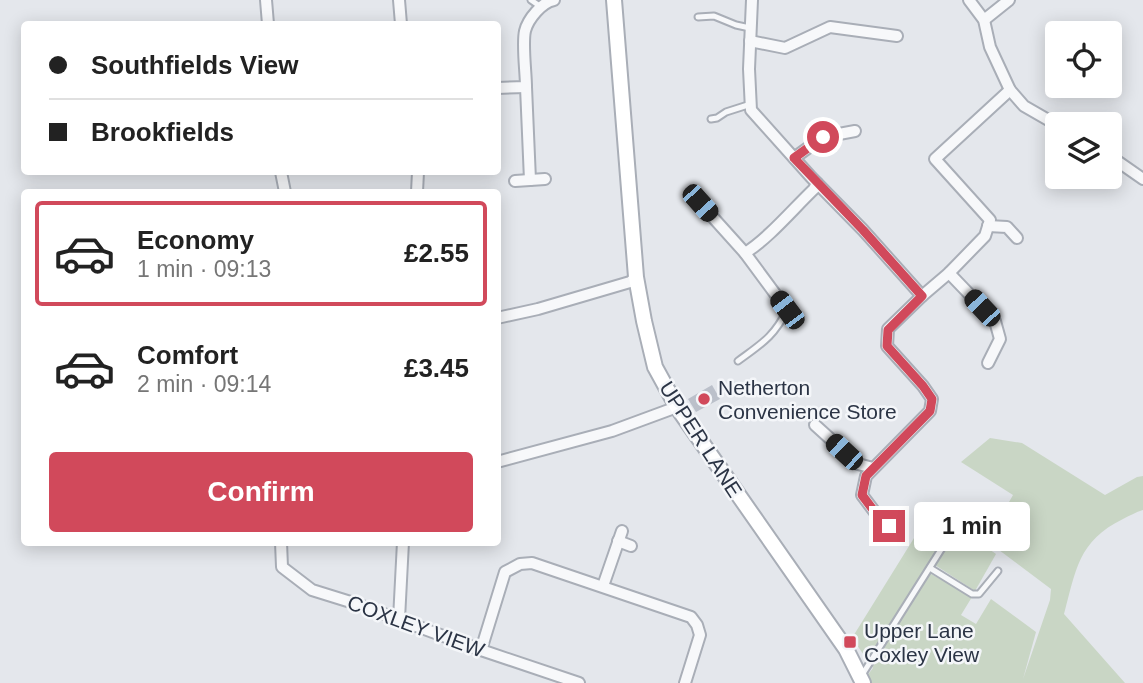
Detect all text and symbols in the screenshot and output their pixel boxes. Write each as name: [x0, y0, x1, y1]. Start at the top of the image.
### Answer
map controls: [1045, 21, 1122, 189]
button: locate: [1045, 21, 1122, 98]
text: Southfields View: [91, 50, 299, 80]
button: layers: [1045, 112, 1122, 189]
text: Brookfields: [91, 117, 234, 147]
route start: [807, 121, 839, 153]
car: [679, 180, 722, 226]
icon: car: [53, 222, 116, 285]
text: Economy: [137, 225, 254, 255]
text: £2.55: [404, 238, 469, 268]
text: 1 min · 09:13: [137, 256, 271, 282]
car: [960, 285, 1005, 331]
car: [766, 287, 809, 333]
icon: car: [53, 337, 116, 400]
text: Comfort: [137, 340, 238, 370]
text: £3.45: [404, 353, 469, 383]
text: 2 min · 09:14: [137, 371, 271, 397]
place label: Netherton Convenience Store: [718, 376, 897, 423]
street label: UPPER LANE: [655, 377, 747, 501]
marker: Netherton Convenience Store: [696, 391, 712, 407]
car: [822, 430, 867, 474]
button: Confirm: [49, 452, 473, 532]
callout: 1 min: [914, 502, 1029, 550]
route end: [873, 510, 905, 542]
text: 1 min: [942, 513, 1002, 539]
street label: COXLEY VIEW: [344, 591, 488, 662]
place label: Upper Lane Coxley View: [864, 619, 980, 666]
marker: Upper Lane Coxley View: [842, 634, 858, 650]

